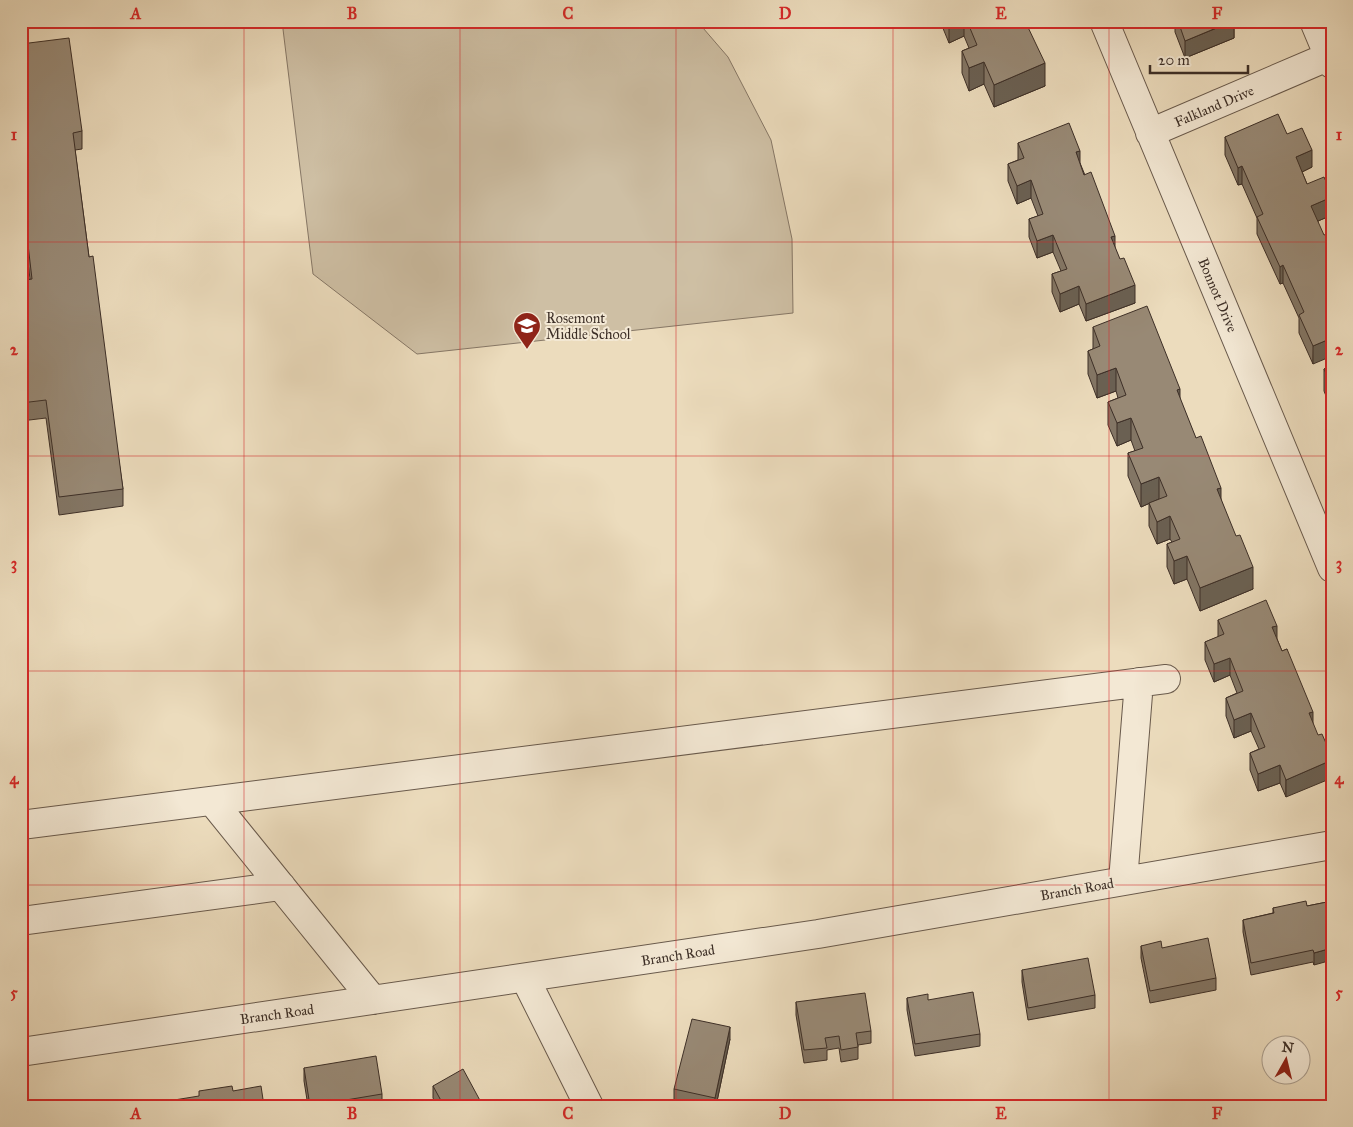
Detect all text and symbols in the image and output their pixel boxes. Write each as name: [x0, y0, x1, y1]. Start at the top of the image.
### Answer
text: A: [130, 4, 142, 23]
text: B: [347, 4, 357, 23]
text: C: [563, 4, 574, 23]
text: D: [779, 4, 792, 23]
text: E: [995, 4, 1007, 23]
text: F: [1212, 4, 1223, 23]
scale bar: [1150, 42, 1248, 74]
text: 20 m: [1158, 51, 1190, 69]
street label: Falkland Drive: [1172, 82, 1257, 131]
text: 1: [11, 125, 18, 144]
text: 1: [1336, 125, 1343, 144]
street label: Bonnot Drive: [1194, 255, 1241, 335]
place label: Rosemont Middle School: [546, 310, 631, 343]
school or university icon: Rosemont Middle School: [512, 311, 542, 350]
text: 2: [10, 340, 19, 359]
text: 2: [1335, 340, 1344, 359]
text: 3: [11, 554, 17, 574]
text: 3: [1336, 554, 1342, 574]
text: 4: [10, 769, 20, 789]
text: 4: [1335, 769, 1345, 789]
street label: Branch Road: [1039, 875, 1115, 904]
street label: Branch Road: [640, 941, 716, 970]
text: 5: [10, 983, 18, 1002]
text: 5: [1335, 983, 1343, 1002]
street label: Branch Road: [239, 1001, 315, 1028]
north arrow: [1260, 1034, 1310, 1084]
text: N: [1281, 1038, 1295, 1057]
text: A: [130, 1104, 142, 1123]
text: B: [347, 1104, 357, 1123]
text: C: [563, 1104, 574, 1123]
text: D: [779, 1104, 792, 1123]
text: E: [995, 1104, 1007, 1123]
text: F: [1212, 1104, 1223, 1123]

